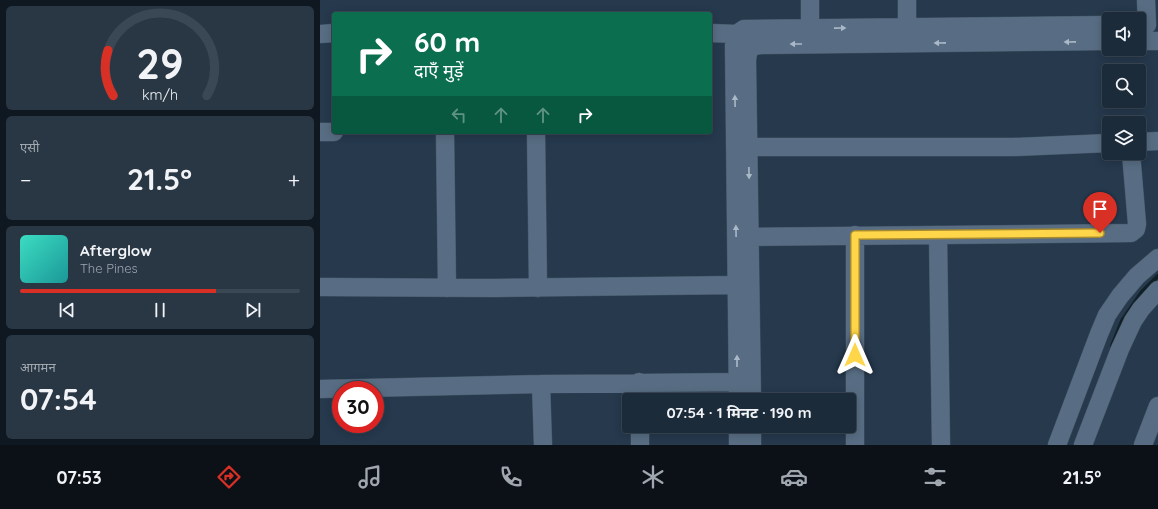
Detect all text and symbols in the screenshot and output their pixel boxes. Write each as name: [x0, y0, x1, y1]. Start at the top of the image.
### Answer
map controls: [1102, 12, 1146, 160]
button: sound: [1102, 12, 1146, 56]
text: 60 m: [414, 24, 480, 59]
one-way arrow: [834, 25, 847, 31]
icon: right: [348, 28, 400, 80]
text: 29: [136, 37, 184, 89]
one-way arrow: [1063, 39, 1076, 45]
one-way arrow: [933, 40, 946, 46]
one-way arrow: [789, 41, 802, 47]
text: दाएँ मुड़ें: [414, 59, 463, 82]
button: search: [1102, 64, 1146, 108]
text: km/h: [142, 86, 178, 104]
one-way arrow: [731, 95, 738, 107]
icon: left: [448, 104, 470, 126]
icon: ahead: [490, 104, 512, 126]
icon: ahead: [532, 104, 554, 126]
icon: right: [574, 104, 596, 126]
button: layers: [1102, 116, 1146, 160]
text: एसी: [20, 139, 39, 155]
text: 21.5°: [127, 160, 192, 198]
text: −: [20, 166, 31, 194]
text: +: [288, 166, 300, 194]
one-way arrow: [746, 167, 752, 180]
pin: [1083, 192, 1117, 233]
icon: arrive: [1089, 198, 1111, 220]
one-way arrow: [733, 224, 739, 237]
text: Afterglow: [80, 241, 152, 260]
text: The Pines: [80, 260, 138, 276]
icon: previous: [56, 299, 78, 321]
icon: pause: [149, 299, 171, 321]
icon: next: [242, 299, 264, 321]
position arrow: [834, 334, 876, 376]
one-way arrow: [734, 354, 740, 367]
text: आगमन: [20, 359, 56, 375]
text: 07:54: [20, 380, 97, 418]
speed limit sign: 30: [332, 381, 384, 433]
text: 07:54 · 1 मिनट · 190 m: [667, 403, 811, 422]
icon: directions: [215, 463, 243, 491]
icon: music: [356, 463, 384, 491]
icon: phone: [497, 463, 525, 491]
icon: climate: [639, 463, 667, 491]
icon: car: [780, 463, 808, 491]
icon: filters: [921, 463, 949, 491]
text: 07:53: [57, 466, 102, 489]
text: 21.5°: [1062, 466, 1101, 489]

